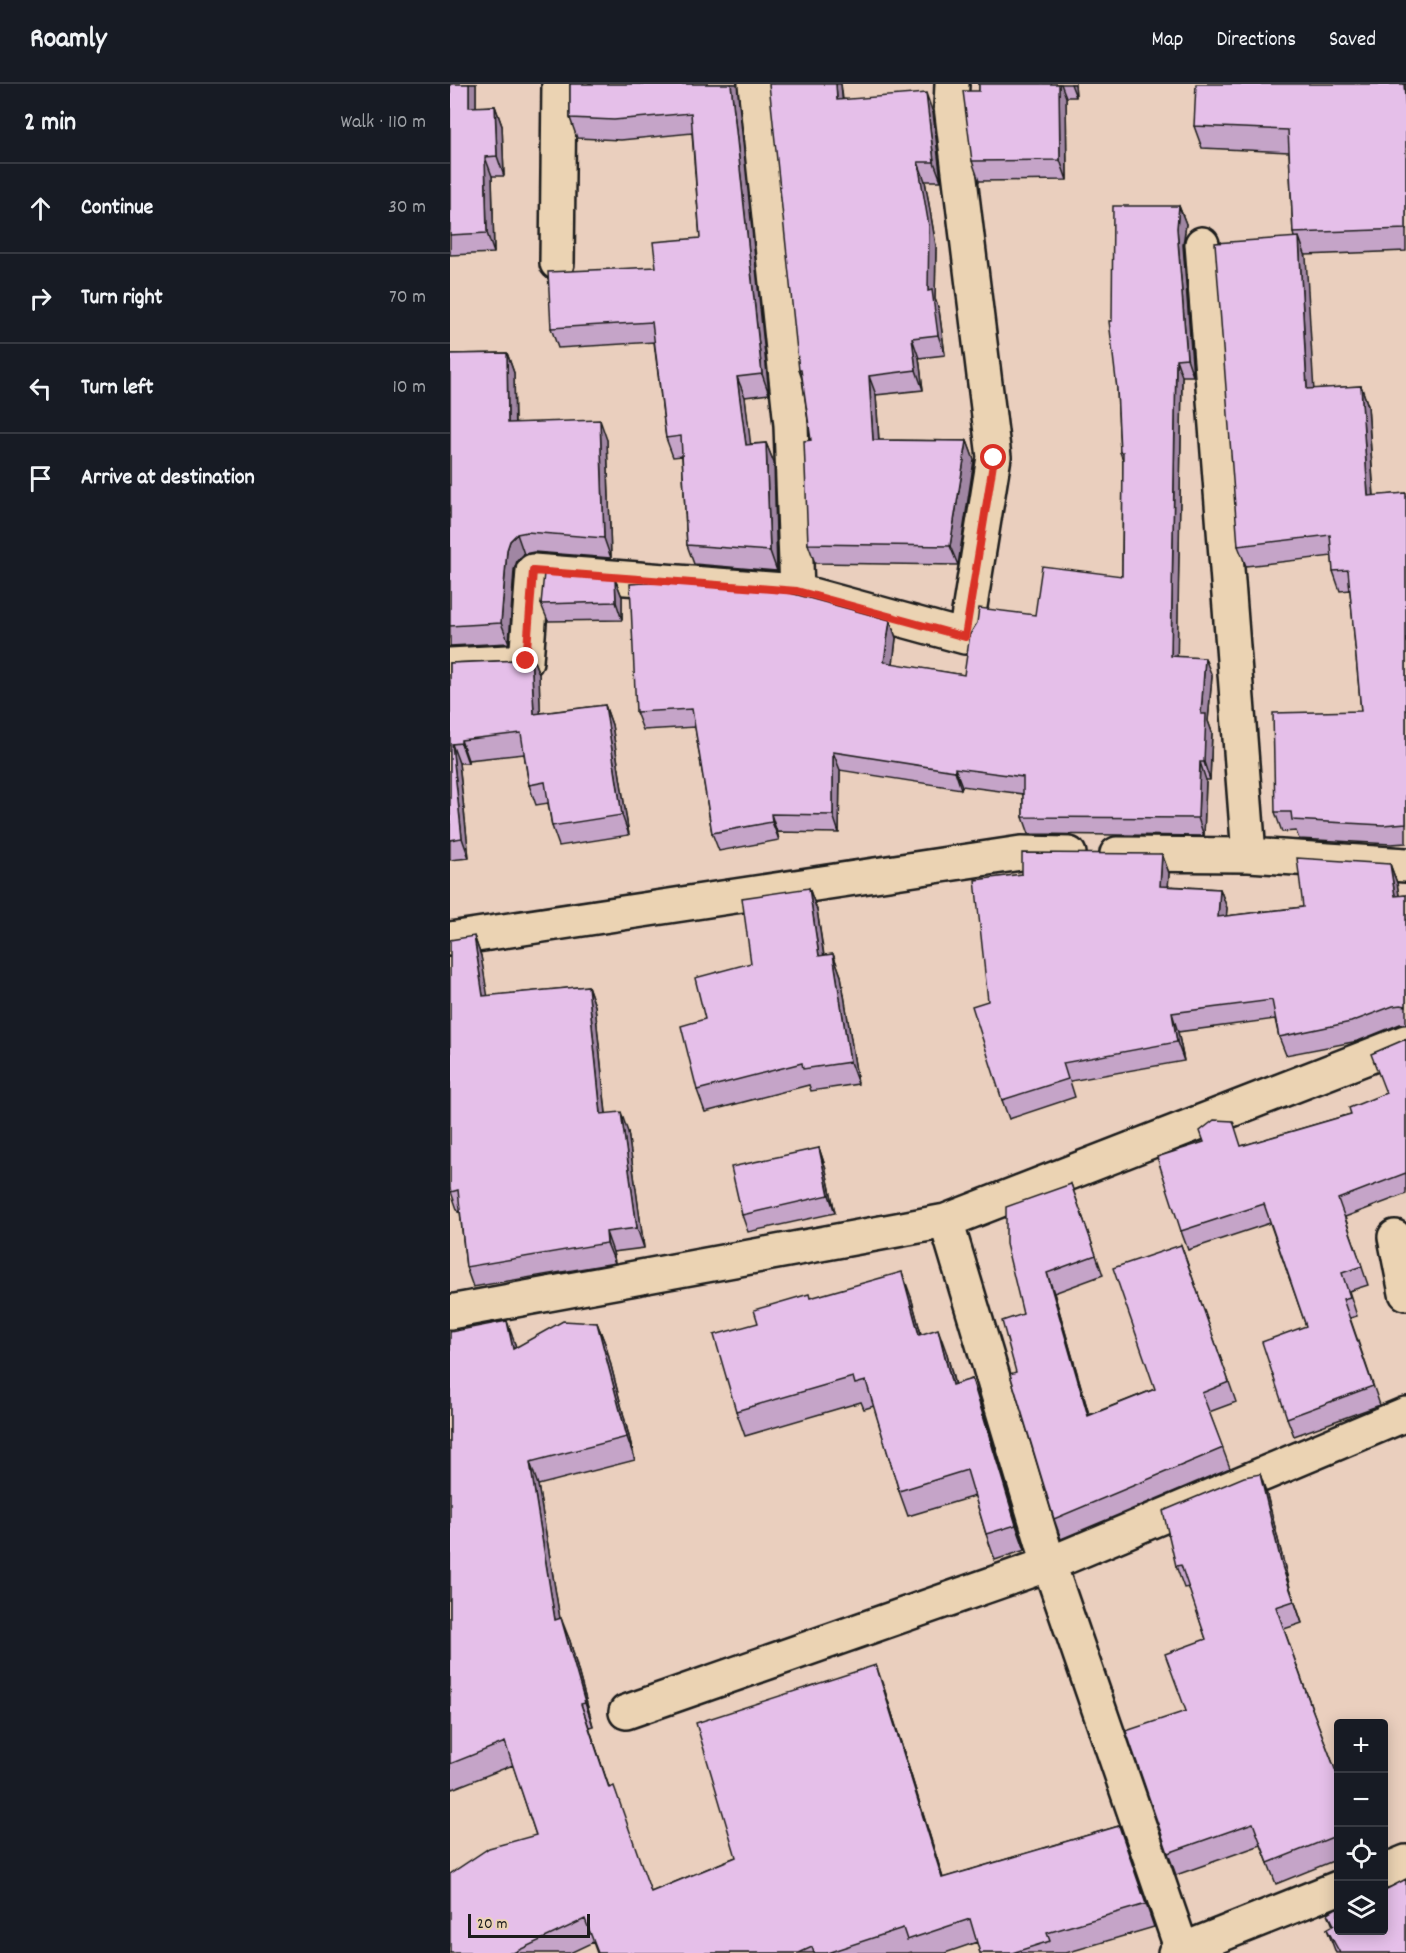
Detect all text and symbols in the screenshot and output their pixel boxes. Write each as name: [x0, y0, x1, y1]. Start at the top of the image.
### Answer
text: Roamly: [30, 21, 106, 61]
text: Map: [1152, 26, 1183, 56]
text: Directions: [1216, 26, 1296, 56]
text: Saved: [1329, 26, 1376, 56]
text: 2 min: [24, 105, 76, 142]
text: Walk · 110 m: [340, 109, 426, 137]
icon: ahead: [24, 192, 57, 225]
text: Continue: [81, 193, 153, 224]
text: 30 m: [388, 194, 426, 222]
icon: right: [24, 282, 57, 315]
text: Turn right: [81, 283, 163, 314]
text: 70 m: [389, 284, 426, 312]
icon: left: [24, 372, 57, 405]
text: Turn left: [81, 373, 153, 404]
text: 10 m: [392, 374, 426, 402]
route start: [980, 444, 1006, 470]
icon: arrive: [24, 462, 57, 495]
text: Arrive at destination: [81, 463, 255, 494]
route end: [512, 647, 538, 673]
map controls: [1334, 1719, 1388, 1935]
button: +: [1334, 1719, 1388, 1773]
button: −: [1334, 1773, 1388, 1827]
button: locate: [1334, 1827, 1388, 1881]
button: layers: [1334, 1881, 1388, 1935]
scale bar: [468, 1911, 590, 1938]
text: 20 m: [477, 1913, 507, 1936]

